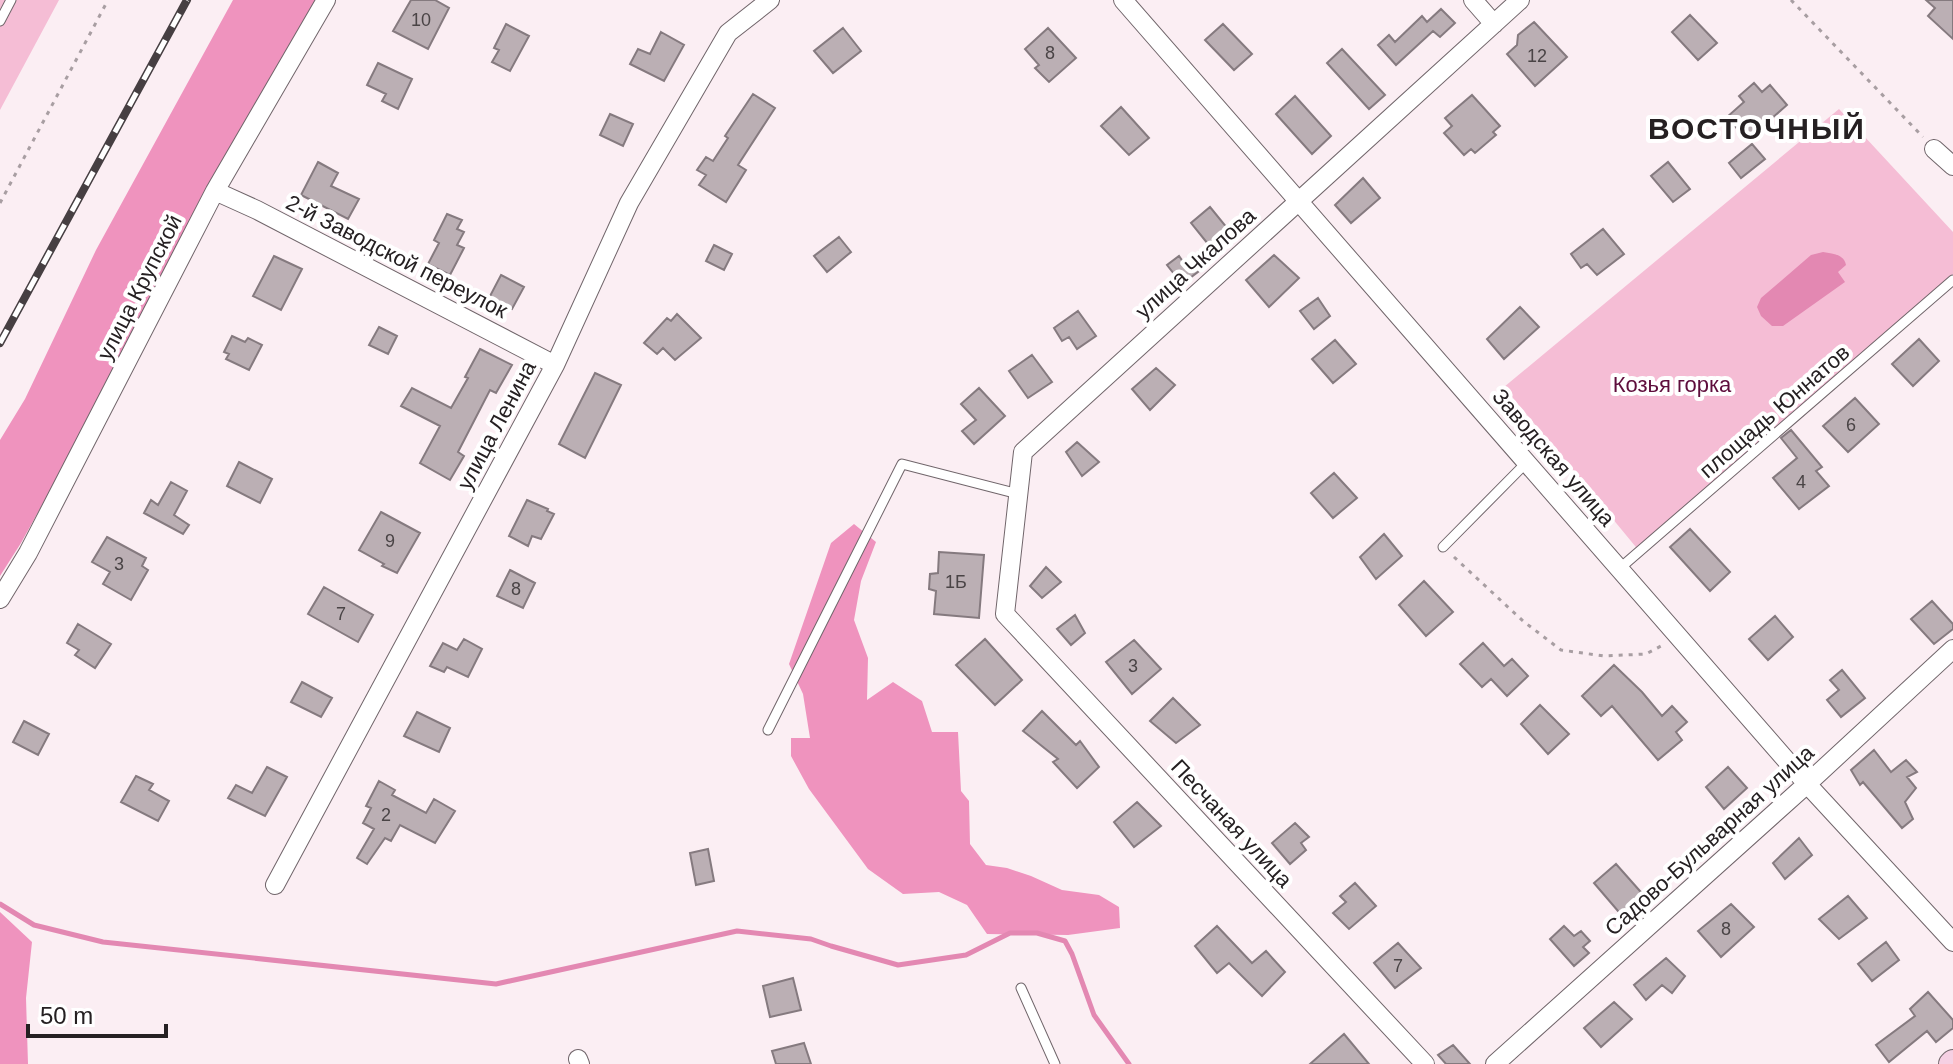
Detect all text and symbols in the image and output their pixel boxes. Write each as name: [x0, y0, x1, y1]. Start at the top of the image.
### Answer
house number: 10: [411, 10, 431, 30]
house number: 8: [1045, 43, 1055, 63]
house number: 12: [1527, 46, 1547, 66]
district label: ВОСТОЧНЫЙ: [1648, 112, 1866, 145]
street label: 2-й Заводской переулок: [282, 190, 512, 323]
street label: улица Чкалова: [1130, 203, 1261, 324]
street label: улица Крупской: [92, 210, 187, 364]
street label: площадь Юннатов: [1694, 340, 1854, 483]
street label: улица Ленина: [452, 356, 541, 494]
park label: Козья горка: [1613, 372, 1732, 397]
street label: Заводская улица: [1487, 384, 1620, 532]
house number: 6: [1846, 415, 1856, 435]
house number: 4: [1796, 472, 1806, 492]
house number: 9: [385, 531, 395, 551]
house number: 3: [114, 554, 124, 574]
house number: 1Б: [945, 572, 967, 592]
house number: 8: [511, 579, 521, 599]
house number: 7: [336, 604, 346, 624]
house number: 3: [1128, 656, 1138, 676]
street label: Садово-Бульварная улица: [1600, 740, 1819, 941]
street label: Песчаная улица: [1166, 754, 1298, 893]
house number: 2: [381, 805, 391, 825]
house number: 8: [1721, 919, 1731, 939]
house number: 7: [1393, 956, 1403, 976]
scale bar: [28, 988, 166, 1038]
text: 50 m: [40, 1002, 93, 1029]

